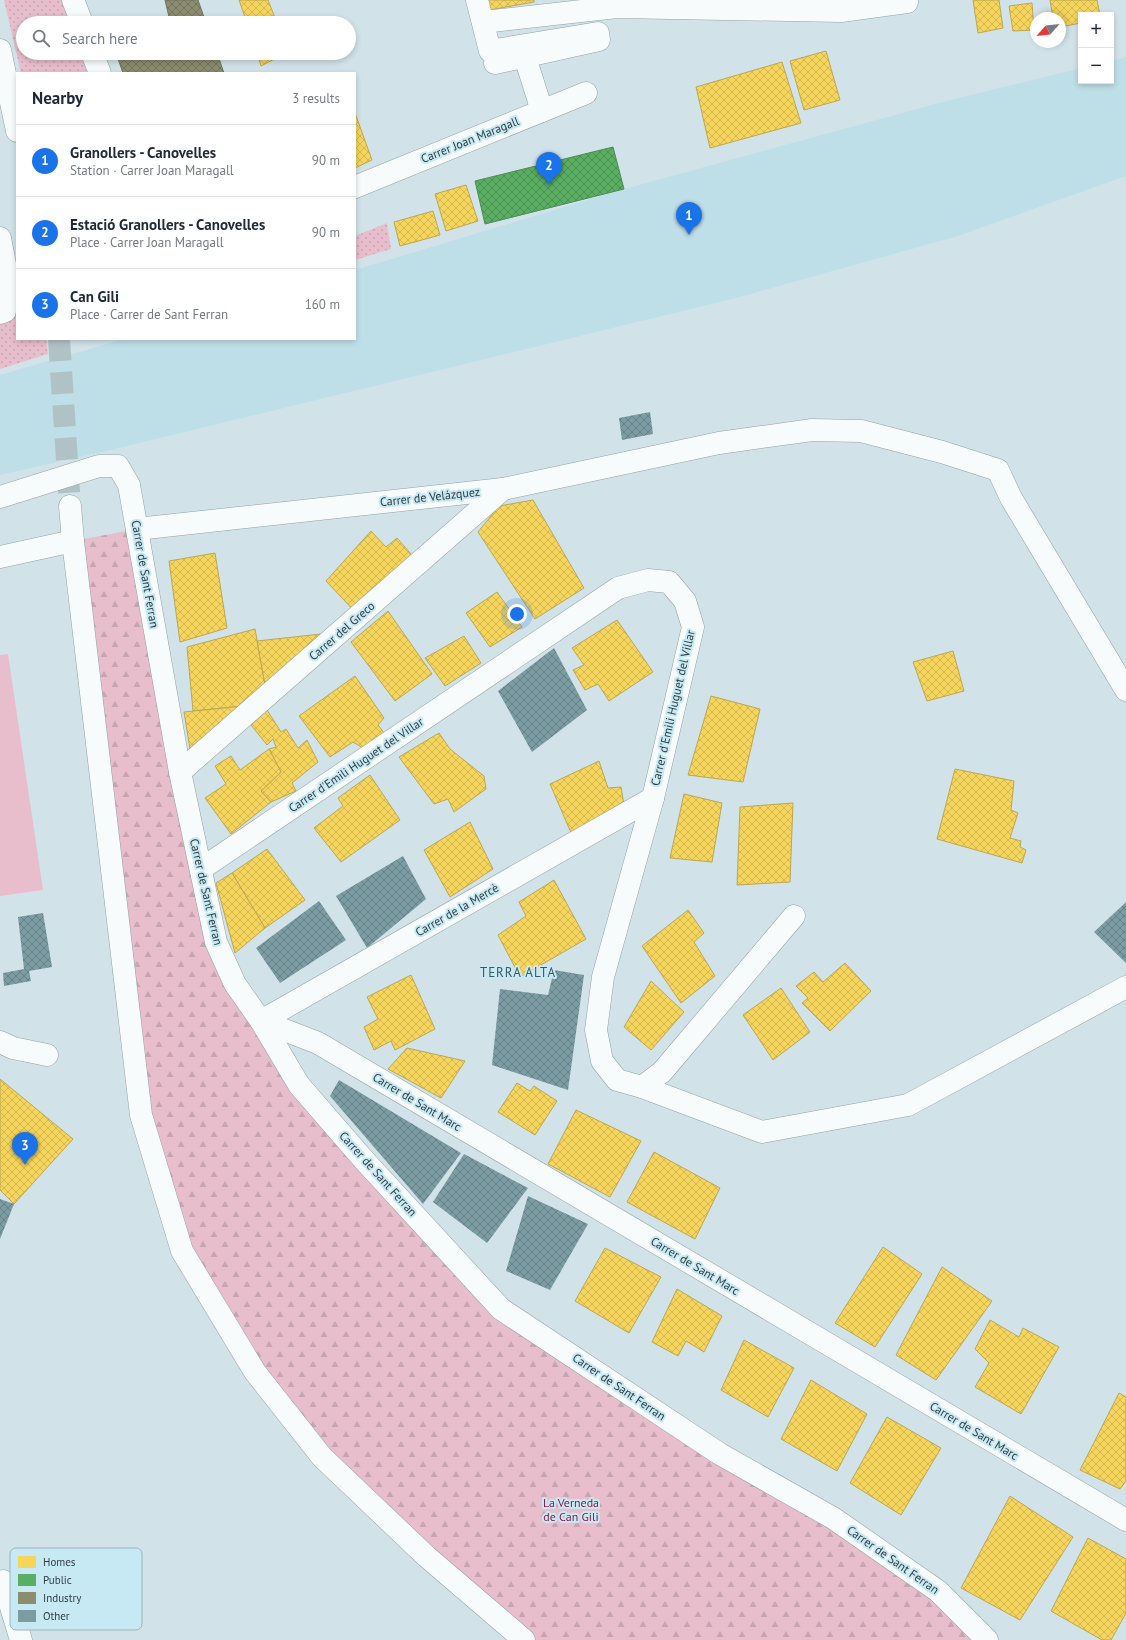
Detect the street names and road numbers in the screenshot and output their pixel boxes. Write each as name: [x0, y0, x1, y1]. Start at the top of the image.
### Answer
street label: Carrer Joan Maragall: [418, 113, 522, 166]
street label: Carrer de Velázquez: [379, 484, 481, 509]
street label: Carrer de Sant Ferran: [129, 519, 162, 629]
street label: Carrer del Greco: [306, 598, 378, 663]
street label: Carrer d'Emili Huguet del Villar: [647, 629, 698, 787]
street label: Carrer d'Emili Huguet del Villar: [285, 714, 426, 815]
street label: Carrer de Sant Ferran: [187, 837, 226, 947]
street label: Carrer de la Mercè: [413, 880, 501, 939]
street label: Carrer de Sant Marc: [370, 1069, 465, 1134]
street label: Carrer de Sant Ferran: [336, 1128, 420, 1219]
street label: Carrer de Sant Marc: [648, 1233, 743, 1298]
street label: Carrer de Sant Ferran: [570, 1350, 669, 1423]
street label: Carrer de Sant Marc: [927, 1398, 1022, 1463]
street label: Carrer de Sant Ferran: [844, 1522, 942, 1597]

